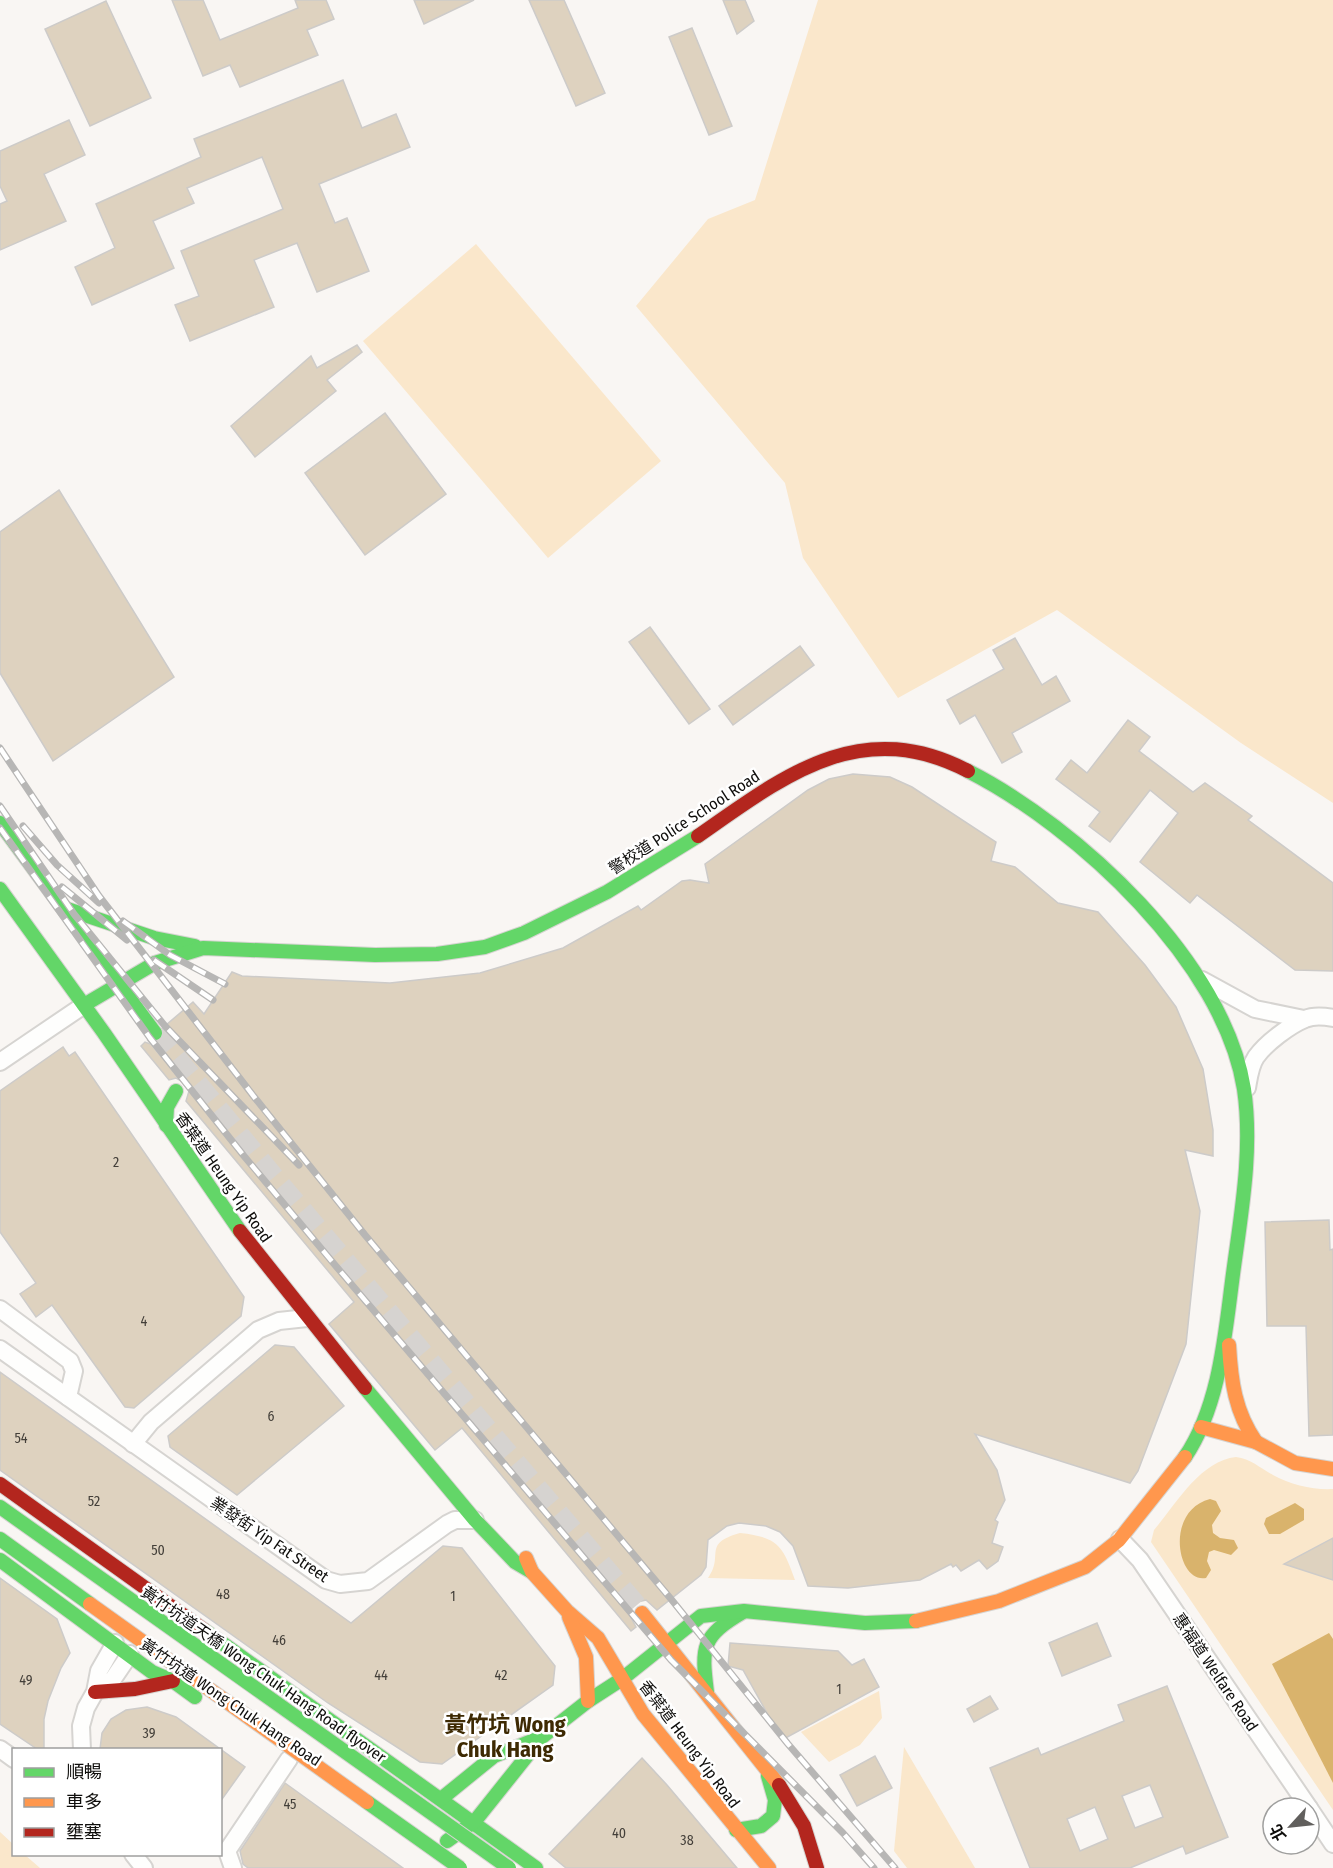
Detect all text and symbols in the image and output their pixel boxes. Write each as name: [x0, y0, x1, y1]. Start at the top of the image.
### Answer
street label: 警校道 Police School Road: [605, 767, 763, 878]
street label: 香葉道 Heung Yip Road: [171, 1108, 276, 1246]
house number: 2: [113, 1154, 119, 1171]
house number: 4: [141, 1313, 148, 1330]
house number: 6: [268, 1408, 275, 1425]
house number: 54: [14, 1430, 28, 1447]
house number: 52: [88, 1493, 100, 1510]
street label: 業發街 Yip Fat Street: [207, 1493, 333, 1586]
house number: 50: [151, 1542, 165, 1559]
street label: 黃竹坑道天橋 Wong Chuk Hang Road flyover: [138, 1582, 390, 1767]
house number: 48: [216, 1586, 230, 1603]
house number: 1: [450, 1588, 456, 1605]
street label: 惠福道 Welfare Road: [1169, 1610, 1262, 1735]
house number: 46: [272, 1632, 286, 1649]
street label: 黃竹坑道 Wong Chuk Hang Road: [137, 1635, 325, 1770]
house number: 44: [374, 1667, 388, 1684]
house number: 42: [495, 1667, 507, 1684]
house number: 49: [19, 1672, 33, 1689]
street label: 香葉道 Heung Yip Road: [635, 1677, 744, 1812]
house number: 1: [836, 1681, 842, 1698]
district label: 黃竹坑 Wong Chuk Hang: [444, 1711, 566, 1763]
house number: 39: [143, 1725, 156, 1742]
legend: [12, 1748, 222, 1856]
text: 順暢: [66, 1761, 102, 1783]
text: 車多: [66, 1791, 102, 1813]
house number: 45: [283, 1796, 297, 1813]
north arrow: [1261, 1796, 1321, 1856]
text: 壅塞: [66, 1821, 102, 1843]
text: 北: [1266, 1821, 1290, 1844]
house number: 40: [612, 1825, 626, 1842]
house number: 38: [680, 1832, 694, 1849]

